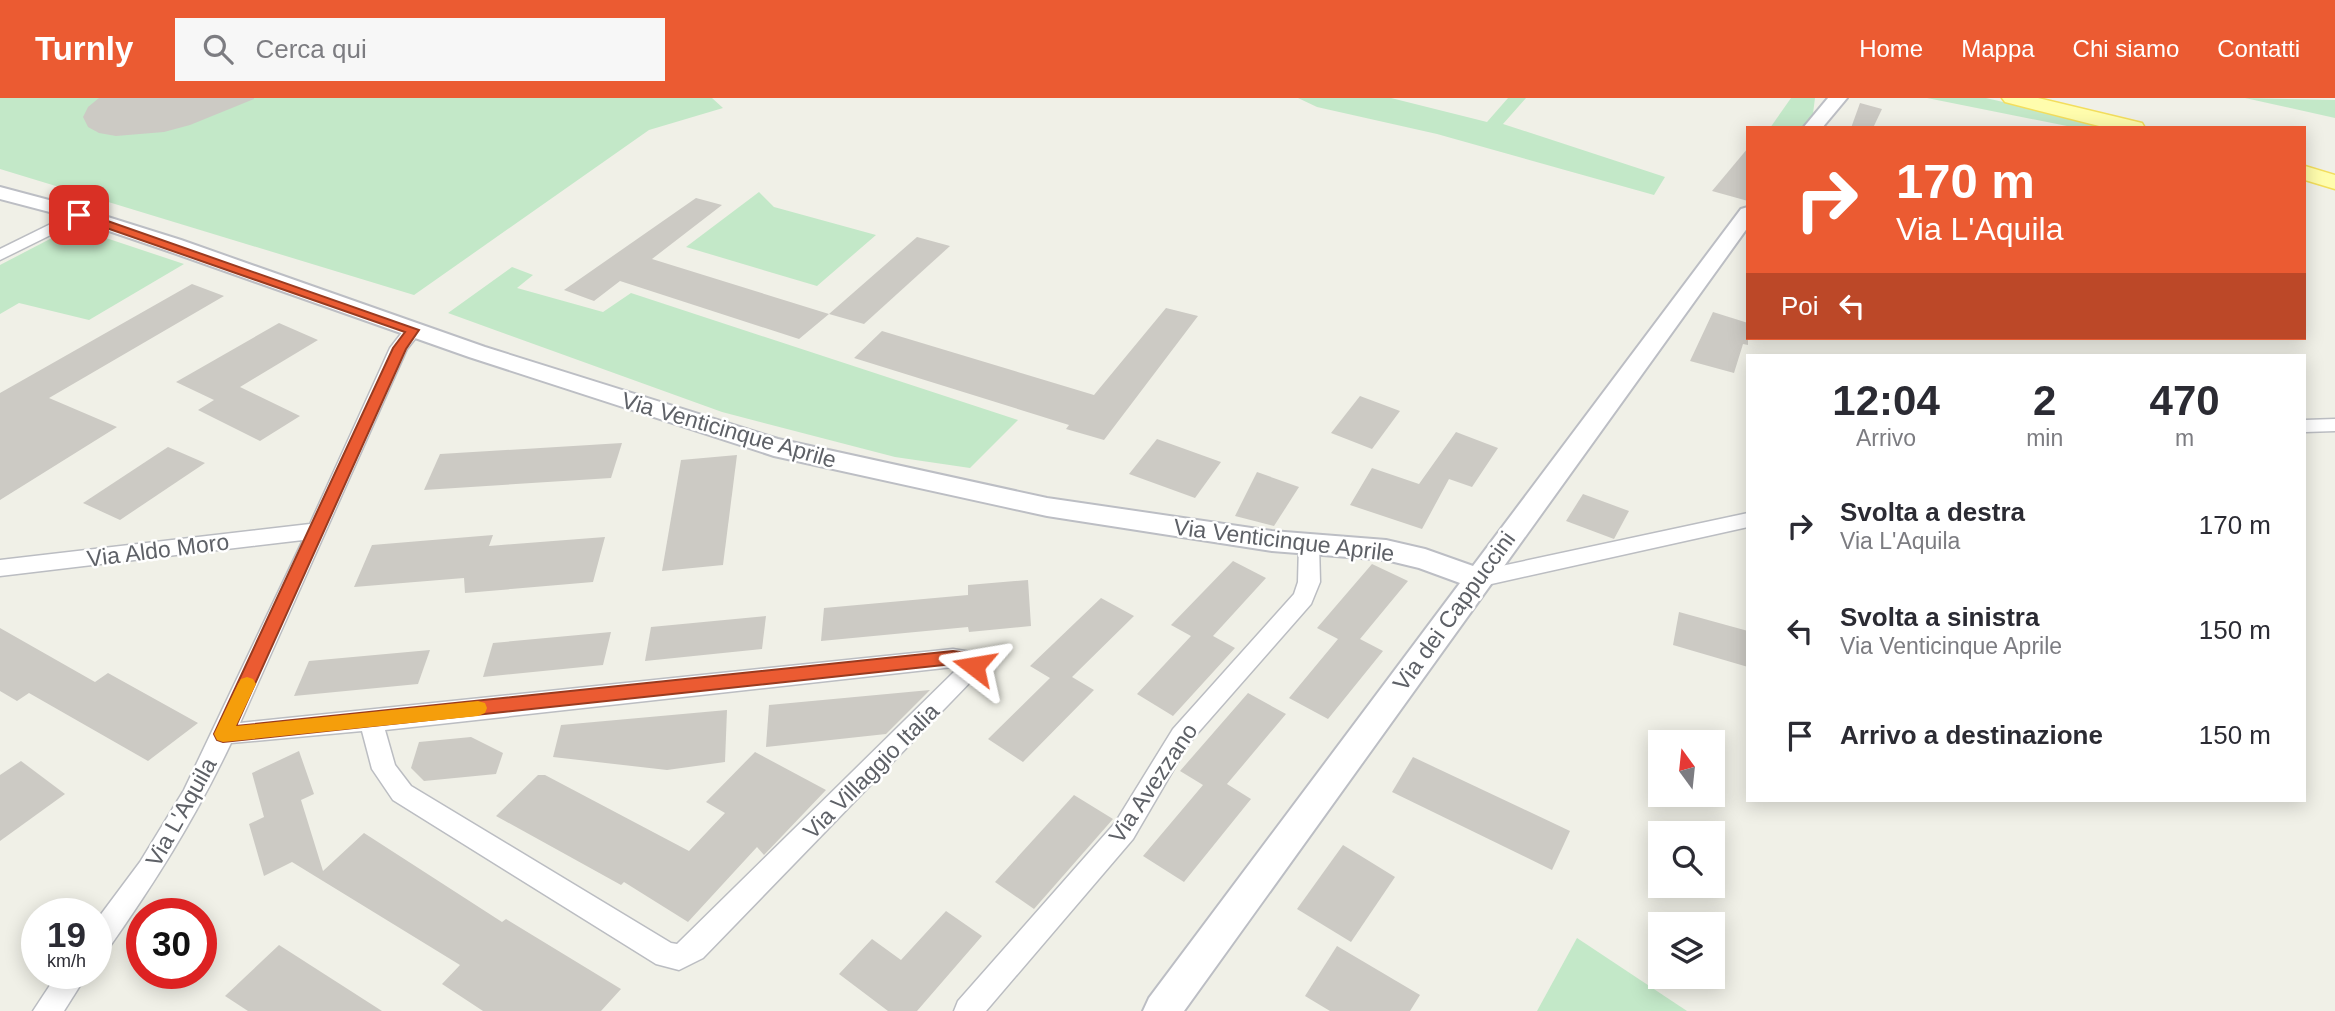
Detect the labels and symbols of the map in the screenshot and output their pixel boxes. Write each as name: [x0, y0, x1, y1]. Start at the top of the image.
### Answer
pin: [49, 185, 109, 245]
street label: Via Venticinque Aprile: [619, 387, 839, 473]
street label: Via Venticinque Aprile: [1172, 514, 1396, 566]
street label: Via dei Cappuccini: [1388, 526, 1520, 696]
street label: Via Aldo Moro: [86, 528, 230, 572]
position arrow: [937, 629, 1011, 703]
street label: Via Villaggio Italia: [798, 698, 944, 844]
street label: Via Avezzano: [1103, 718, 1203, 848]
north arrow: [1648, 730, 1726, 807]
street label: Via L'Aquila: [140, 753, 222, 871]
speed limit sign: 30: [126, 898, 217, 989]

